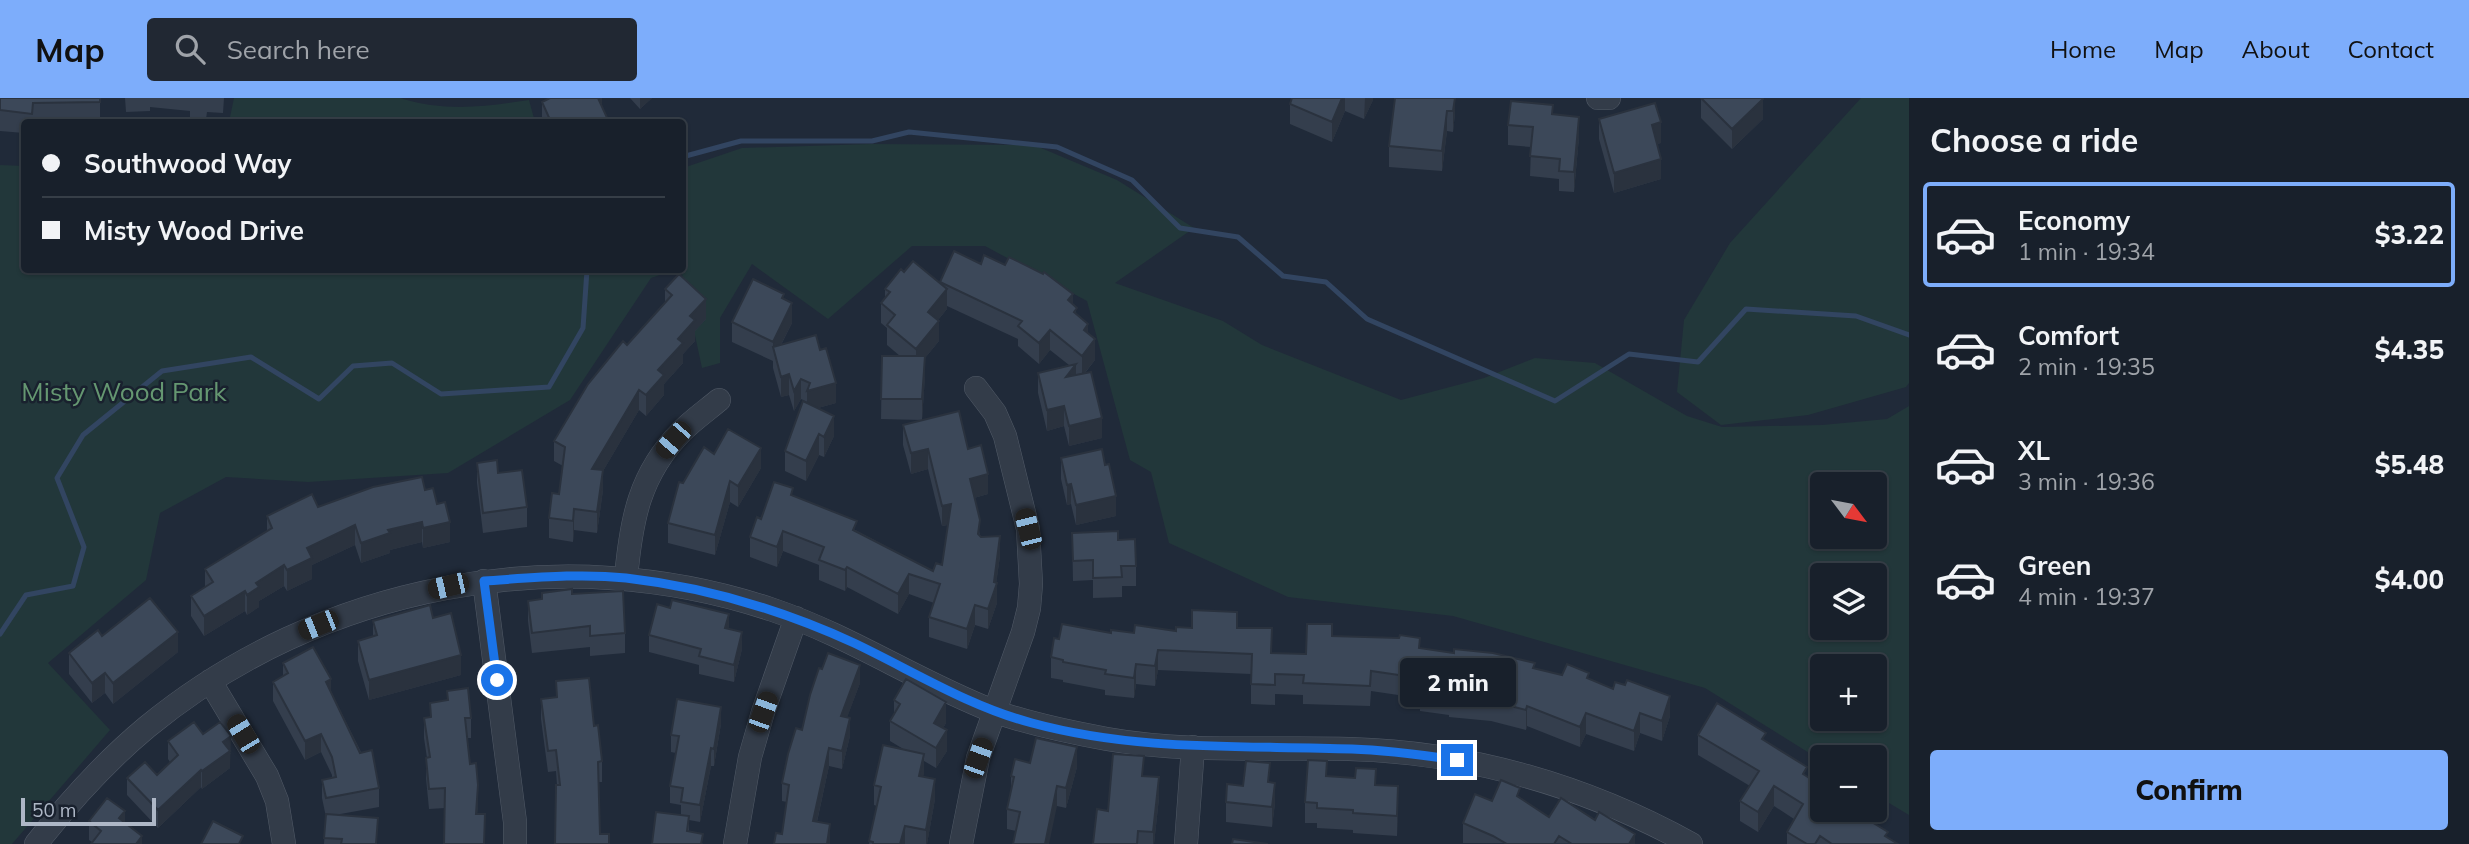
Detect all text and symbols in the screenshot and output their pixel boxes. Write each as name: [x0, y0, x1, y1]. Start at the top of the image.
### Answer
search box: [147, 18, 637, 81]
text: Map: [35, 29, 105, 70]
icon: search: [171, 30, 209, 68]
text: Search here: [227, 33, 370, 66]
text: Home: [2050, 34, 2116, 64]
text: Map: [2154, 34, 2204, 64]
text: About: [2242, 34, 2310, 64]
text: Contact: [2348, 34, 2434, 64]
text: Choose a ride: [1930, 120, 2138, 160]
text: Southwood Way: [84, 147, 291, 180]
icon: car: [1934, 203, 1997, 266]
text: Economy: [2018, 204, 2130, 237]
text: Misty Wood Drive: [84, 214, 304, 247]
text: $3.22: [2375, 218, 2444, 251]
text: 1 min · 19:34: [2018, 237, 2155, 266]
icon: car: [1934, 318, 1997, 381]
text: Comfort: [2018, 319, 2119, 352]
text: $4.35: [2375, 333, 2444, 366]
text: 2 min · 19:35: [2018, 352, 2155, 381]
park label: Misty Wood Park: [21, 375, 227, 408]
car: [652, 417, 695, 463]
icon: car: [1934, 433, 1997, 496]
text: XL: [2018, 434, 2050, 467]
text: $5.48: [2375, 448, 2444, 481]
text: 3 min · 19:36: [2018, 467, 2155, 496]
north arrow: [1810, 472, 1886, 550]
map controls: [1810, 472, 1887, 822]
car: [1013, 506, 1044, 552]
icon: car: [1934, 548, 1997, 611]
text: Green: [2018, 549, 2091, 582]
button: layers: [1810, 563, 1887, 640]
text: $4.00: [2375, 563, 2444, 596]
car: [426, 571, 471, 601]
text: 4 min · 19:37: [2018, 582, 2155, 611]
car: [295, 607, 342, 643]
button: +: [1810, 654, 1887, 731]
callout: 2 min: [1399, 658, 1515, 708]
route start: [481, 664, 513, 696]
text: 2 min: [1427, 668, 1489, 697]
car: [746, 689, 781, 735]
car: [224, 711, 263, 757]
car: [961, 735, 996, 781]
route end: [1441, 744, 1473, 776]
button: −: [1810, 745, 1887, 822]
button: Confirm: [1930, 750, 2448, 830]
scale bar: [21, 795, 156, 827]
text: 50 m: [32, 798, 76, 822]

